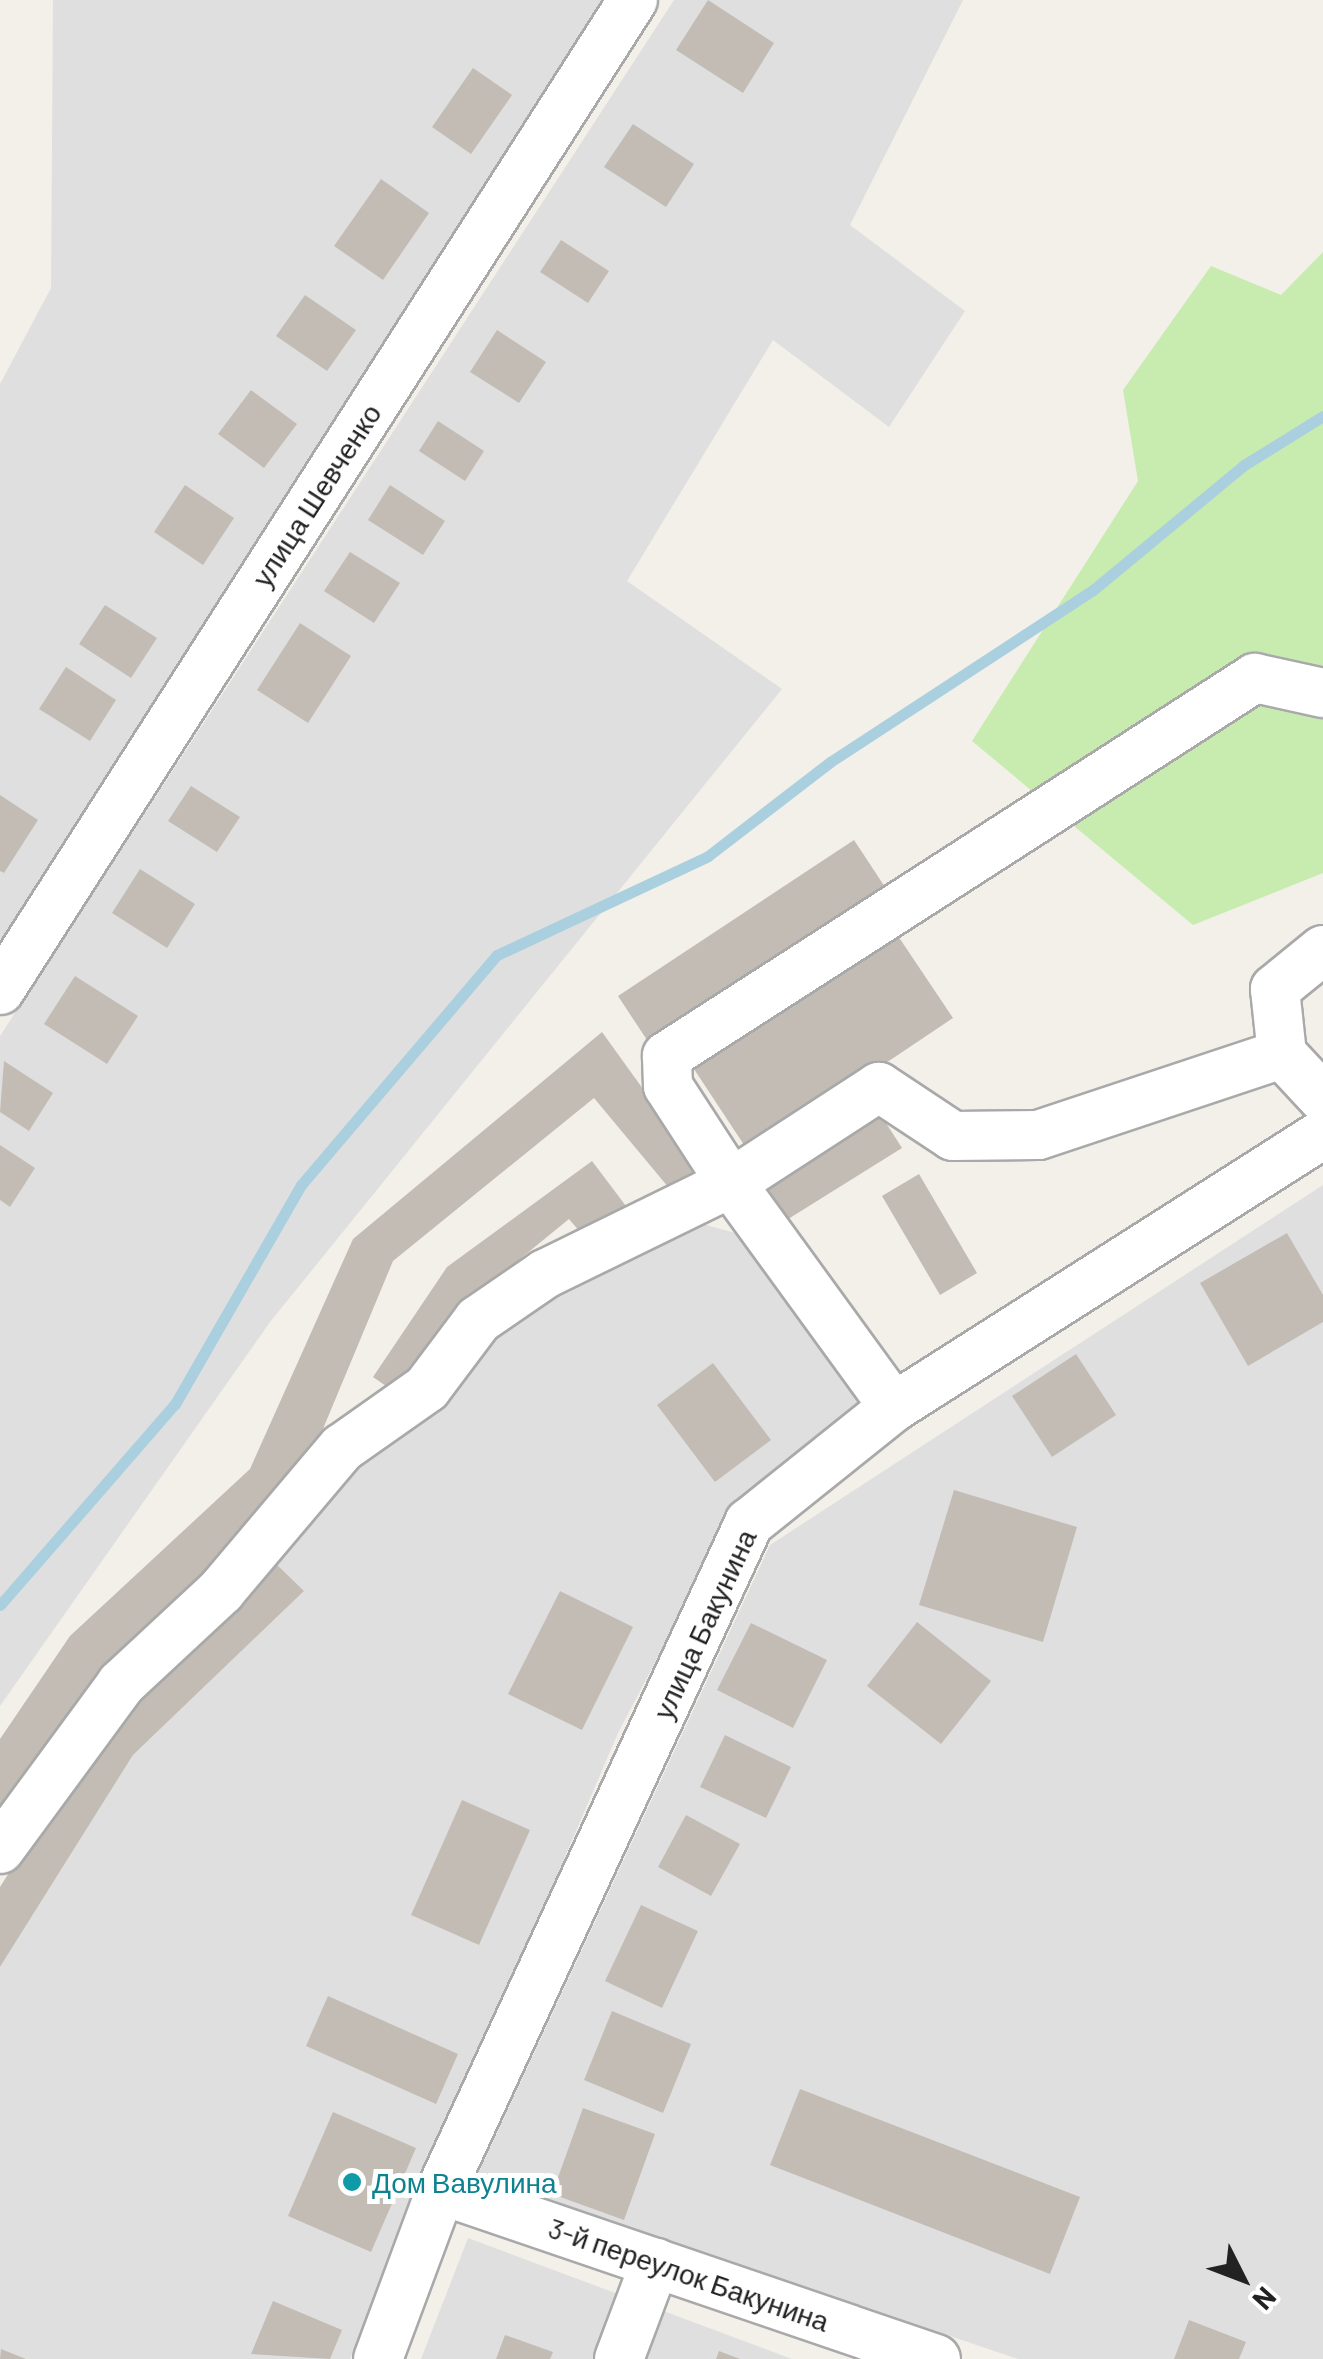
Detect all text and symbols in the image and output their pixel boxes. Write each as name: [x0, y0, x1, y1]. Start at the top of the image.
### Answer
street label: улица Шевченко: [244, 397, 388, 593]
street label: улица Бакунина: [645, 1524, 763, 1724]
place label: Дом Вавулина: [372, 2165, 557, 2199]
marker: Дом Вавулина: [341, 2171, 363, 2193]
street label: 3-й переулок Бакунина: [544, 2210, 834, 2338]
north arrow: [1193, 2229, 1293, 2329]
text: N: [1246, 2281, 1284, 2317]

